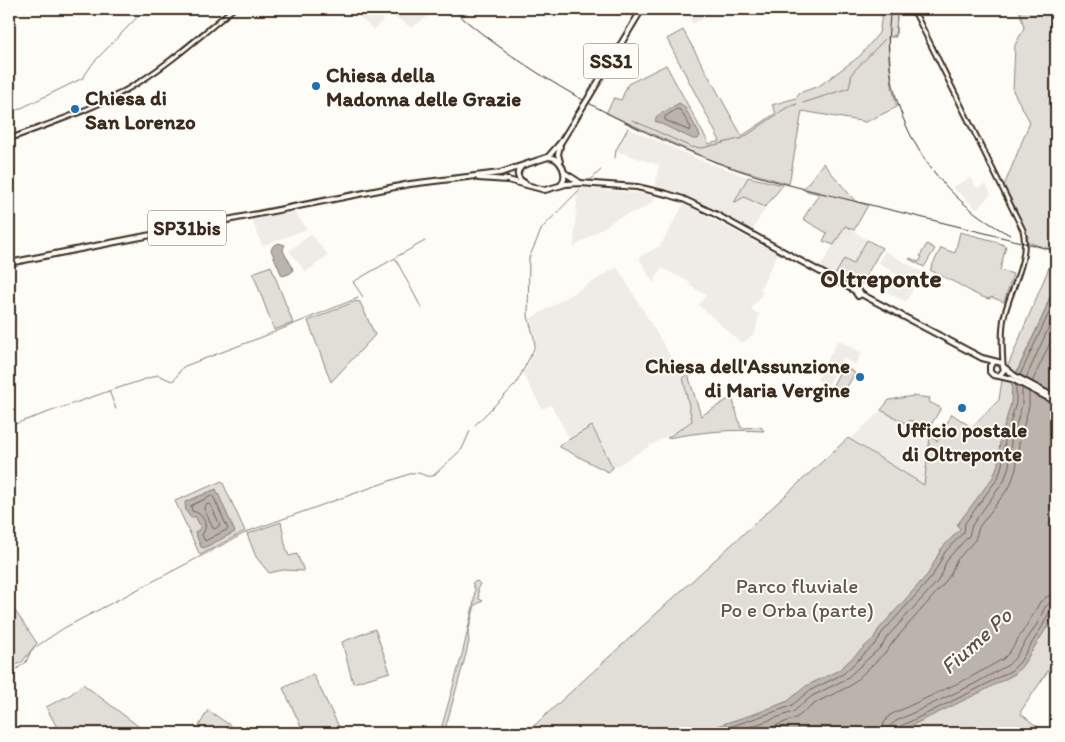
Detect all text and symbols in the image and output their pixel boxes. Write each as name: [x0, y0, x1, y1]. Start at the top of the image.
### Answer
road number: SS31: [584, 44, 638, 78]
place label: Chiesa della Madonna delle Grazie: [326, 62, 521, 111]
marker: Chiesa della Madonna delle Grazie: [310, 80, 322, 92]
place label: Chiesa di San Lorenzo: [85, 85, 196, 134]
marker: Chiesa di San Lorenzo: [69, 103, 81, 115]
road number: SP31bis: [148, 210, 226, 246]
district label: Oltreponte: [820, 262, 942, 294]
place label: Chiesa dell'Assunzione di Maria Vergine: [645, 353, 850, 403]
marker: Chiesa dell'Assunzione di Maria Vergine: [854, 371, 866, 383]
marker: Ufficio postale di Oltreponte: [956, 402, 968, 414]
place label: Ufficio postale di Oltreponte: [897, 417, 1027, 467]
park label: Parco fluviale Po e Orba (parte): [720, 573, 874, 622]
water label: Fiume Po: [935, 601, 1018, 680]

